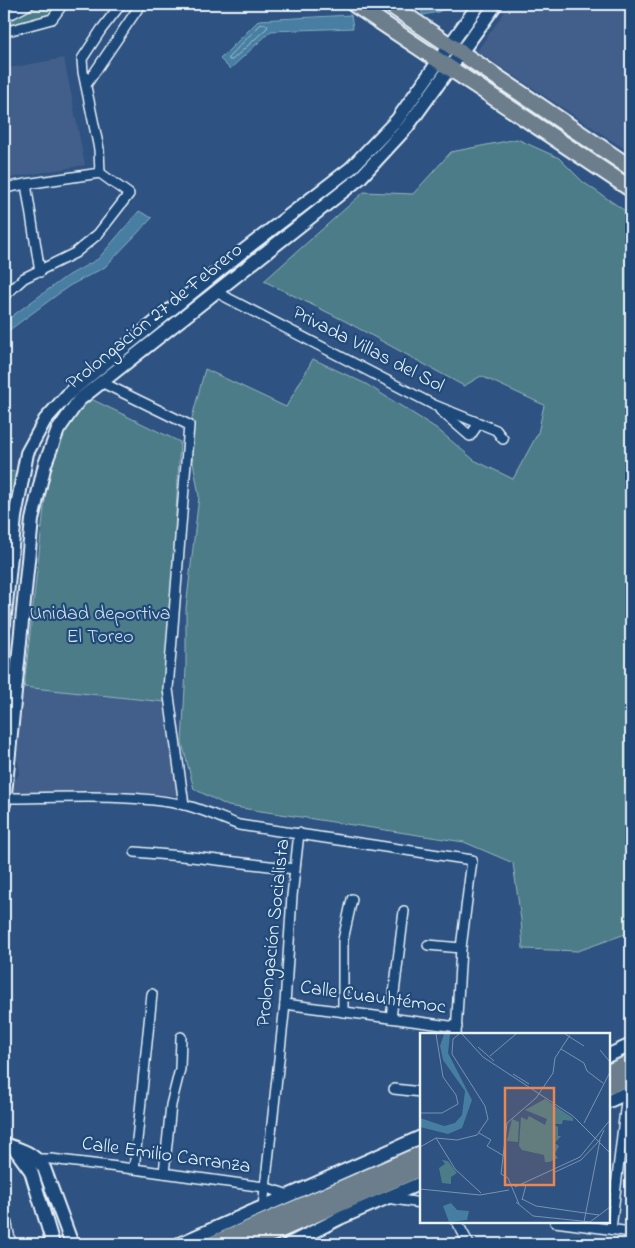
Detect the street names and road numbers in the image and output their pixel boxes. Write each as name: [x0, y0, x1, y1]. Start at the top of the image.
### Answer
street label: Prolongación 27 de Febrero: [60, 236, 250, 398]
street label: Privada Villas del Sol: [287, 299, 449, 401]
street label: Prolongación Socialista: [250, 838, 299, 1028]
street label: Calle Cuauhtémoc: [298, 973, 448, 1023]
street label: Calle Emilio Carranza: [80, 1130, 252, 1182]

